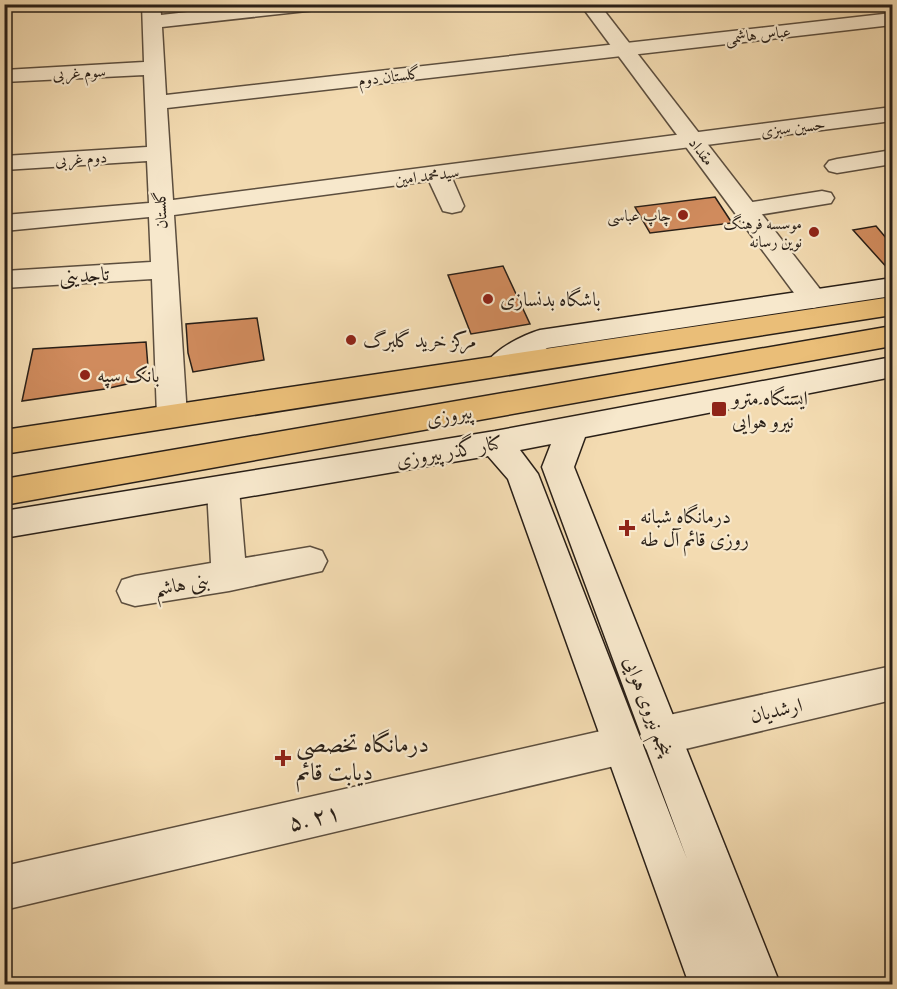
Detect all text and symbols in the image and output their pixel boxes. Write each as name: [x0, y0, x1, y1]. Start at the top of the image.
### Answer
street label: عباس هاشمی: [724, 21, 792, 49]
street label: سوم غربی: [52, 61, 106, 88]
street label: گلستان دوم: [357, 62, 422, 95]
street label: حسین سبزی: [760, 113, 827, 142]
street label: مقداد: [684, 133, 719, 170]
street label: دوم غربی: [54, 146, 108, 175]
street label: سیدمحمد امین: [394, 161, 461, 190]
street label: گلستان: [149, 190, 172, 230]
place label: چاپ عباسی: [607, 205, 671, 227]
marker: چاپ عباسی: [676, 208, 690, 222]
place label: موسسه فرهنگ نوین رسانه: [723, 213, 802, 252]
marker: موسسه فرهنگ نوین رسانه: [807, 225, 821, 239]
street label: تاجدینی: [58, 260, 110, 291]
place label: باشگاه بدنسازی: [500, 286, 601, 312]
marker: باشگاه بدنسازی: [481, 292, 495, 306]
place label: مرکز خرید گلبرگ: [363, 327, 476, 354]
marker: مرکز خرید گلبرگ: [344, 333, 358, 347]
place label: بانک سپه: [97, 362, 160, 389]
marker: بانک سپه: [78, 368, 92, 382]
place label: ایستگاه مترو نیرو هوایی: [730, 385, 808, 435]
street label: پیروزی: [424, 398, 475, 434]
marker: ایستگاه مترو نیرو هوایی: [710, 400, 728, 418]
street label: کنار گذر پیروزی: [394, 428, 505, 475]
place label: درمانگاه شبانه روزی قائم آل طه: [640, 503, 749, 557]
marker: درمانگاه شبانه روزی قائم آل طه: [618, 519, 636, 537]
street label: بنی هاشم: [152, 567, 213, 608]
street label: پنجم نیروی هوایی: [612, 652, 681, 763]
street label: ارشدیان: [747, 691, 805, 729]
place label: درمانگاه تخصصی دیابت قائم: [296, 728, 429, 793]
marker: درمانگاه تخصصی دیابت قائم: [274, 749, 292, 767]
street label: ۵. ۲۱: [285, 796, 343, 838]

